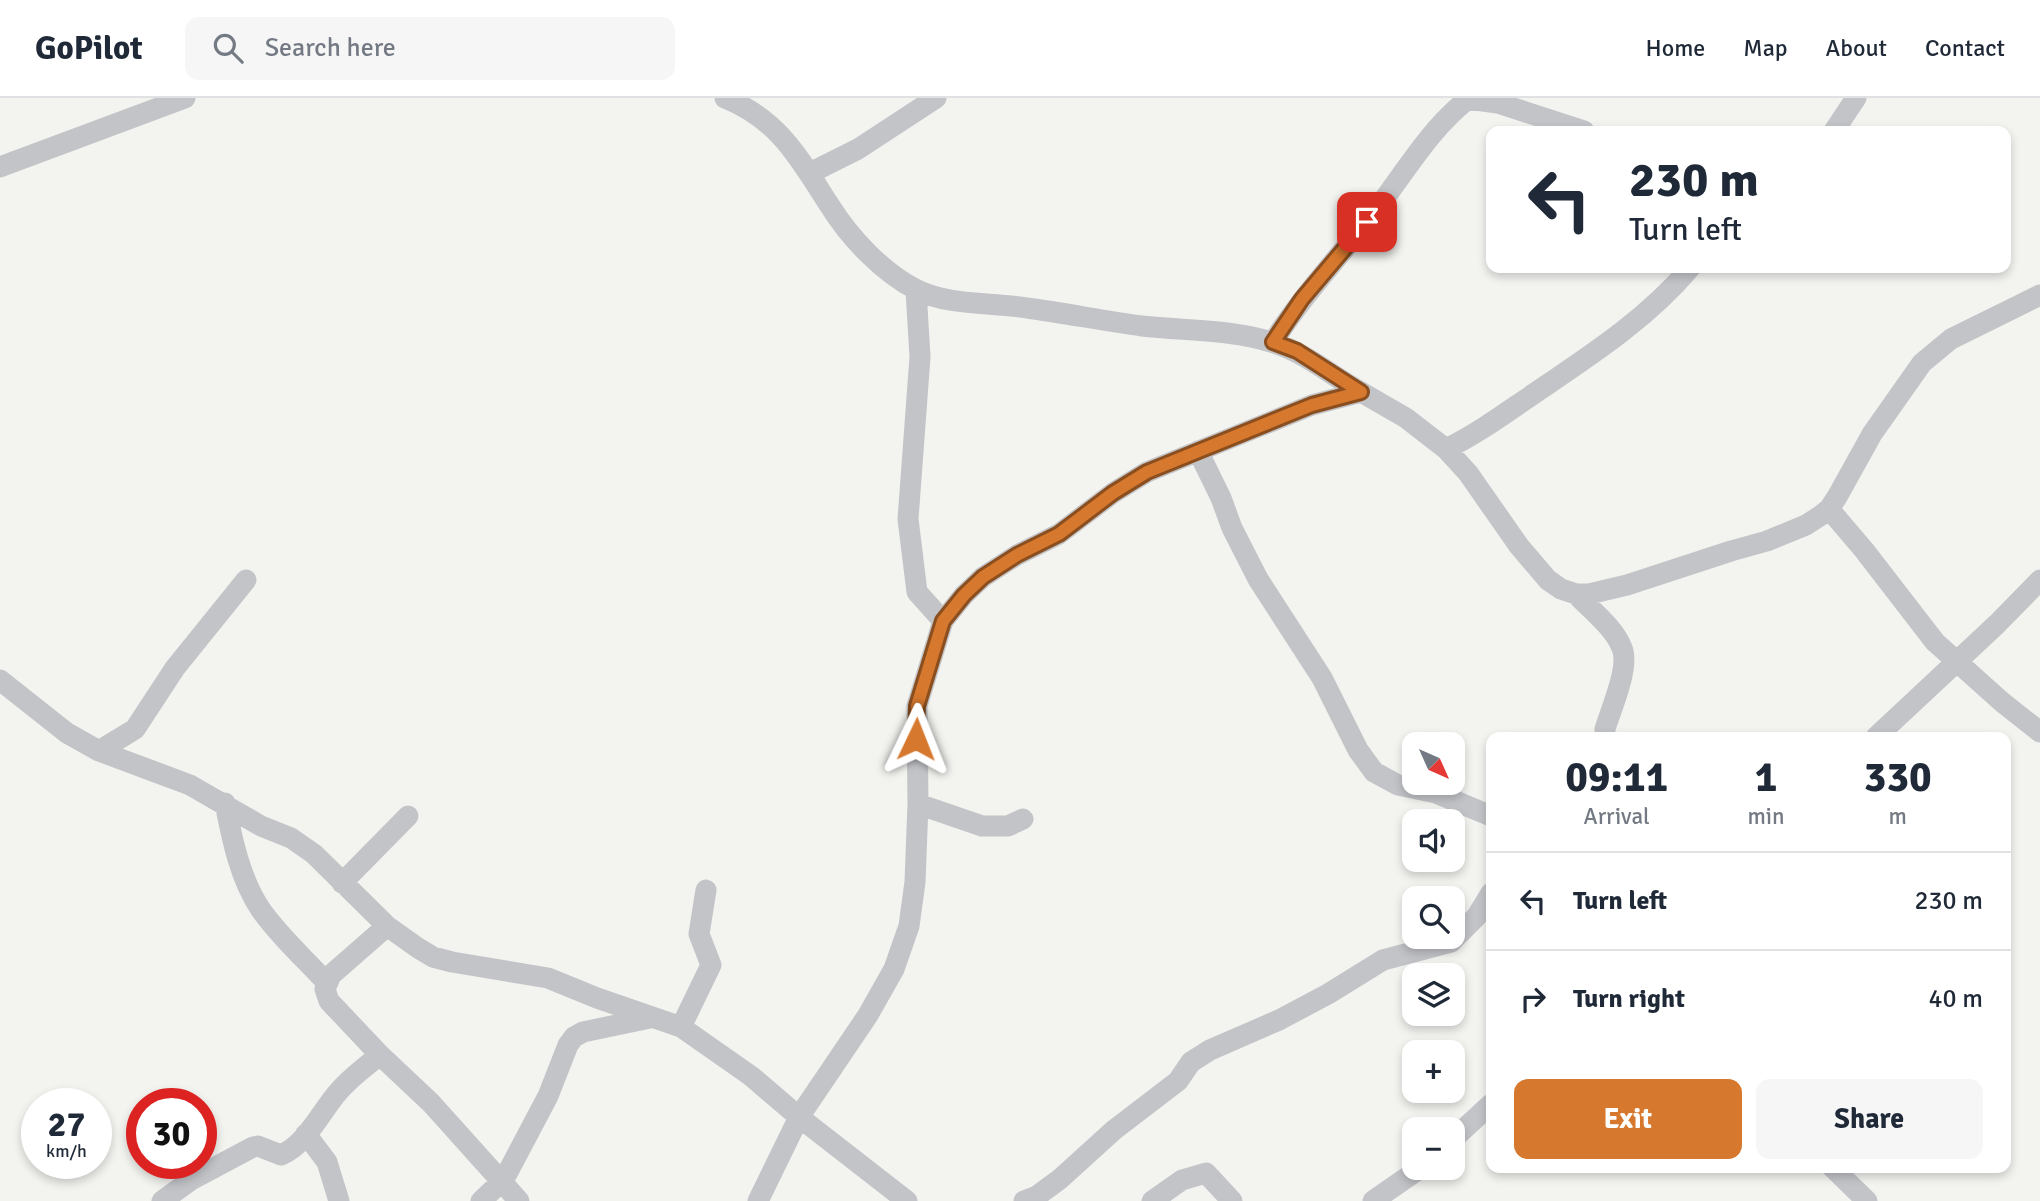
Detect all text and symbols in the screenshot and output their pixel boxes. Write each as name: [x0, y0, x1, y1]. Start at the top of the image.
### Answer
search box: [185, 17, 675, 80]
text: GoPilot: [35, 28, 143, 69]
icon: search: [209, 29, 247, 67]
text: Search here: [265, 32, 396, 64]
text: Home: [1645, 33, 1705, 63]
text: Map: [1743, 33, 1788, 63]
text: About: [1826, 33, 1887, 63]
text: Contact: [1925, 33, 2005, 63]
text: 230 m: [1629, 150, 1759, 210]
icon: left: [1514, 154, 1605, 245]
pin: [1337, 192, 1397, 252]
icon: arrive: [1348, 203, 1386, 241]
text: Turn left: [1629, 210, 1742, 249]
position arrow: [879, 702, 953, 776]
north arrow: [1402, 732, 1465, 794]
map controls: [1402, 732, 1465, 1180]
text: 09:11: [1565, 752, 1668, 803]
text: 1: [1755, 752, 1777, 803]
text: 330: [1864, 752, 1932, 803]
text: Arrival: [1584, 802, 1650, 831]
text: min: [1747, 802, 1785, 831]
text: m: [1889, 802, 1907, 831]
button: sound: [1402, 809, 1465, 872]
icon: left: [1514, 882, 1552, 920]
text: Turn left: [1573, 885, 1667, 917]
text: 230 m: [1914, 885, 1983, 917]
button: search: [1402, 886, 1465, 949]
button: layers: [1402, 963, 1465, 1026]
icon: right: [1514, 980, 1552, 1018]
text: Turn right: [1573, 983, 1685, 1015]
text: 40 m: [1928, 983, 1983, 1015]
button: +: [1402, 1040, 1465, 1103]
button: Exit: [1514, 1079, 1742, 1159]
button: Share: [1756, 1079, 1983, 1159]
speed limit sign: 30: [126, 1088, 217, 1179]
text: 27: [48, 1103, 85, 1146]
button: −: [1402, 1117, 1465, 1180]
text: km/h: [46, 1140, 87, 1162]

